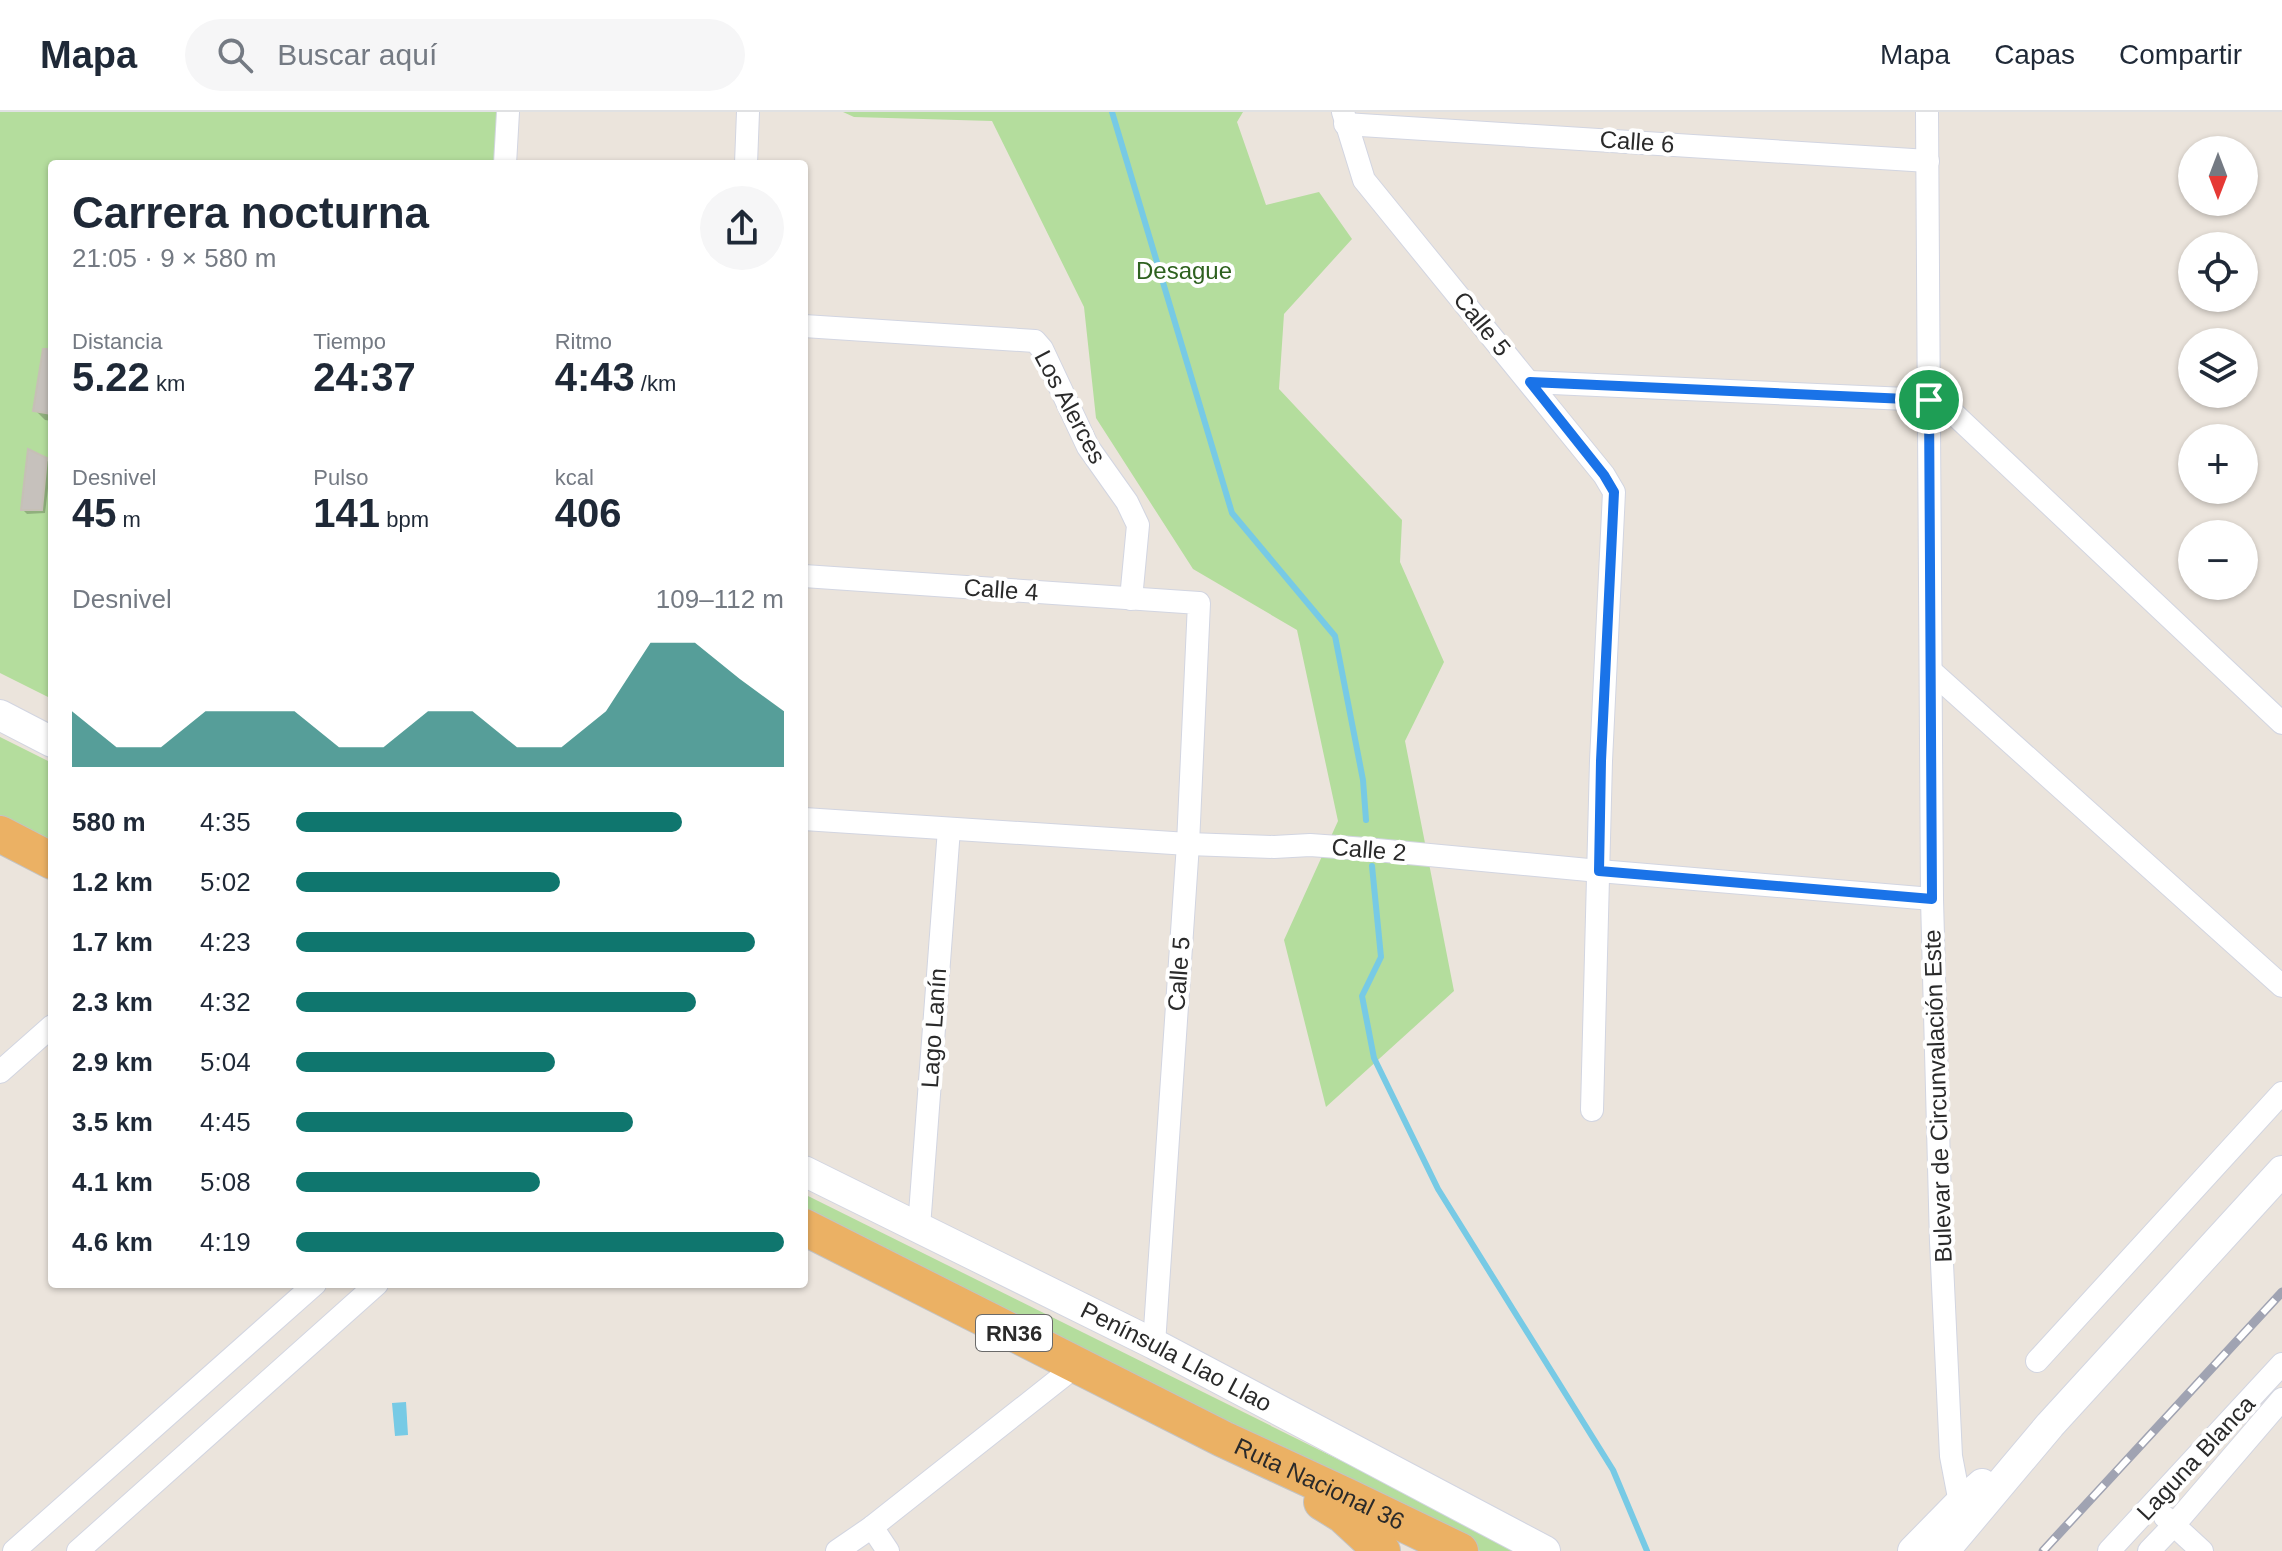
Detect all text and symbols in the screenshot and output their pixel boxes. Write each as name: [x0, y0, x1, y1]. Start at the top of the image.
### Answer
search box: [185, 19, 745, 91]
icon: search: [213, 33, 257, 77]
text: Mapa: [40, 34, 137, 76]
text: Buscar aquí: [277, 38, 437, 71]
text: Mapa: [1880, 39, 1950, 70]
text: Capas: [1994, 39, 2075, 70]
text: Compartir: [2119, 39, 2242, 70]
street label: Calle 6: [1599, 125, 1675, 158]
north arrow: [2178, 136, 2258, 216]
map controls: [2178, 136, 2258, 600]
button: share: [700, 186, 784, 270]
text: Carrera nocturna: [72, 188, 429, 237]
button: locate: [2178, 232, 2258, 312]
text: 21:05 · 9 × 580 m: [72, 243, 277, 273]
park label: Desague: [1136, 257, 1232, 284]
street label: Calle 5: [1448, 286, 1516, 361]
button: layers: [2178, 328, 2258, 408]
text: Distancia: [72, 329, 162, 354]
text: Tiempo: [313, 329, 386, 354]
text: Ritmo: [555, 329, 612, 354]
street label: Los Alerces: [1029, 346, 1111, 468]
text: 5.22: [72, 355, 150, 399]
text: 24:37: [313, 355, 416, 399]
text: 4:43: [555, 355, 635, 399]
pin: [1895, 366, 1963, 434]
text: km: [150, 371, 185, 396]
text: /km: [635, 371, 676, 396]
icon: arrive: [1907, 378, 1951, 422]
button: +: [2178, 424, 2258, 504]
text: Desnivel: [72, 465, 156, 490]
text: Pulso: [313, 465, 368, 490]
text: kcal: [555, 465, 594, 490]
text: 45: [72, 491, 117, 535]
text: 141: [313, 491, 380, 535]
text: 406: [555, 491, 621, 535]
text: m: [117, 507, 141, 532]
text: bpm: [380, 507, 429, 532]
button: −: [2178, 520, 2258, 600]
street label: Calle 4: [963, 573, 1039, 606]
text: Desnivel: [72, 584, 172, 614]
text: 109–112 m: [656, 584, 784, 614]
text: 580 m: [72, 807, 146, 837]
text: 4:35: [200, 807, 251, 837]
street label: Calle 2: [1331, 833, 1407, 866]
text: 1.2 km: [72, 867, 153, 897]
text: 5:02: [200, 867, 251, 897]
text: 1.7 km: [72, 927, 153, 957]
text: 4:23: [200, 927, 251, 957]
street label: Bulevar de Circunvalación Este: [1918, 929, 1957, 1263]
street label: Calle 5: [1162, 936, 1195, 1012]
street label: Lago Lanín: [916, 967, 951, 1089]
text: 2.3 km: [72, 987, 153, 1017]
text: 4:32: [200, 987, 251, 1017]
text: 2.9 km: [72, 1047, 153, 1077]
text: 5:04: [200, 1047, 251, 1077]
text: 3.5 km: [72, 1107, 153, 1137]
text: 4:45: [200, 1107, 251, 1137]
text: 4.1 km: [72, 1167, 153, 1197]
text: 5:08: [200, 1167, 251, 1197]
text: 4.6 km: [72, 1227, 153, 1257]
text: 4:19: [200, 1227, 251, 1257]
street label: Península Llao Llao: [1077, 1296, 1276, 1417]
road number: RN36: [976, 1315, 1052, 1351]
street label: Laguna Blanca: [2131, 1389, 2261, 1525]
street label: Ruta Nacional 36: [1230, 1432, 1409, 1535]

